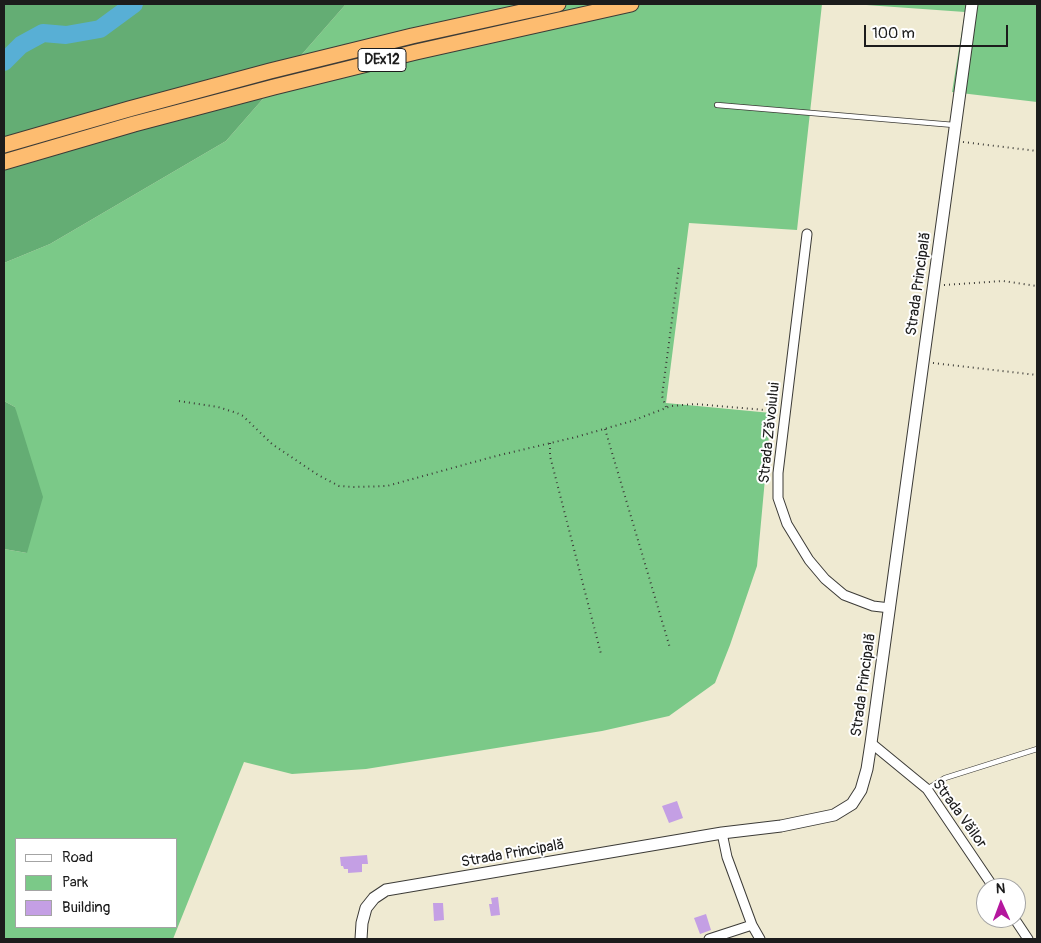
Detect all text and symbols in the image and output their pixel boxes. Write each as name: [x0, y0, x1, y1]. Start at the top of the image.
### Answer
scale bar: [866, 15, 1010, 47]
text: 100 m: [872, 24, 915, 43]
road number: DEx12: [358, 48, 406, 72]
street label: Strada Principală: [903, 231, 935, 337]
street label: Strada Zăvoiului: [756, 382, 784, 484]
street label: Strada Principală: [848, 632, 880, 738]
street label: Strada Văilor: [928, 776, 990, 852]
street label: Strada Principală: [460, 836, 566, 872]
legend: [15, 838, 178, 928]
text: Road: [62, 848, 93, 867]
text: Park: [62, 873, 88, 892]
north arrow: [976, 878, 1026, 928]
text: N: [995, 880, 1006, 897]
text: Building: [62, 898, 110, 917]

